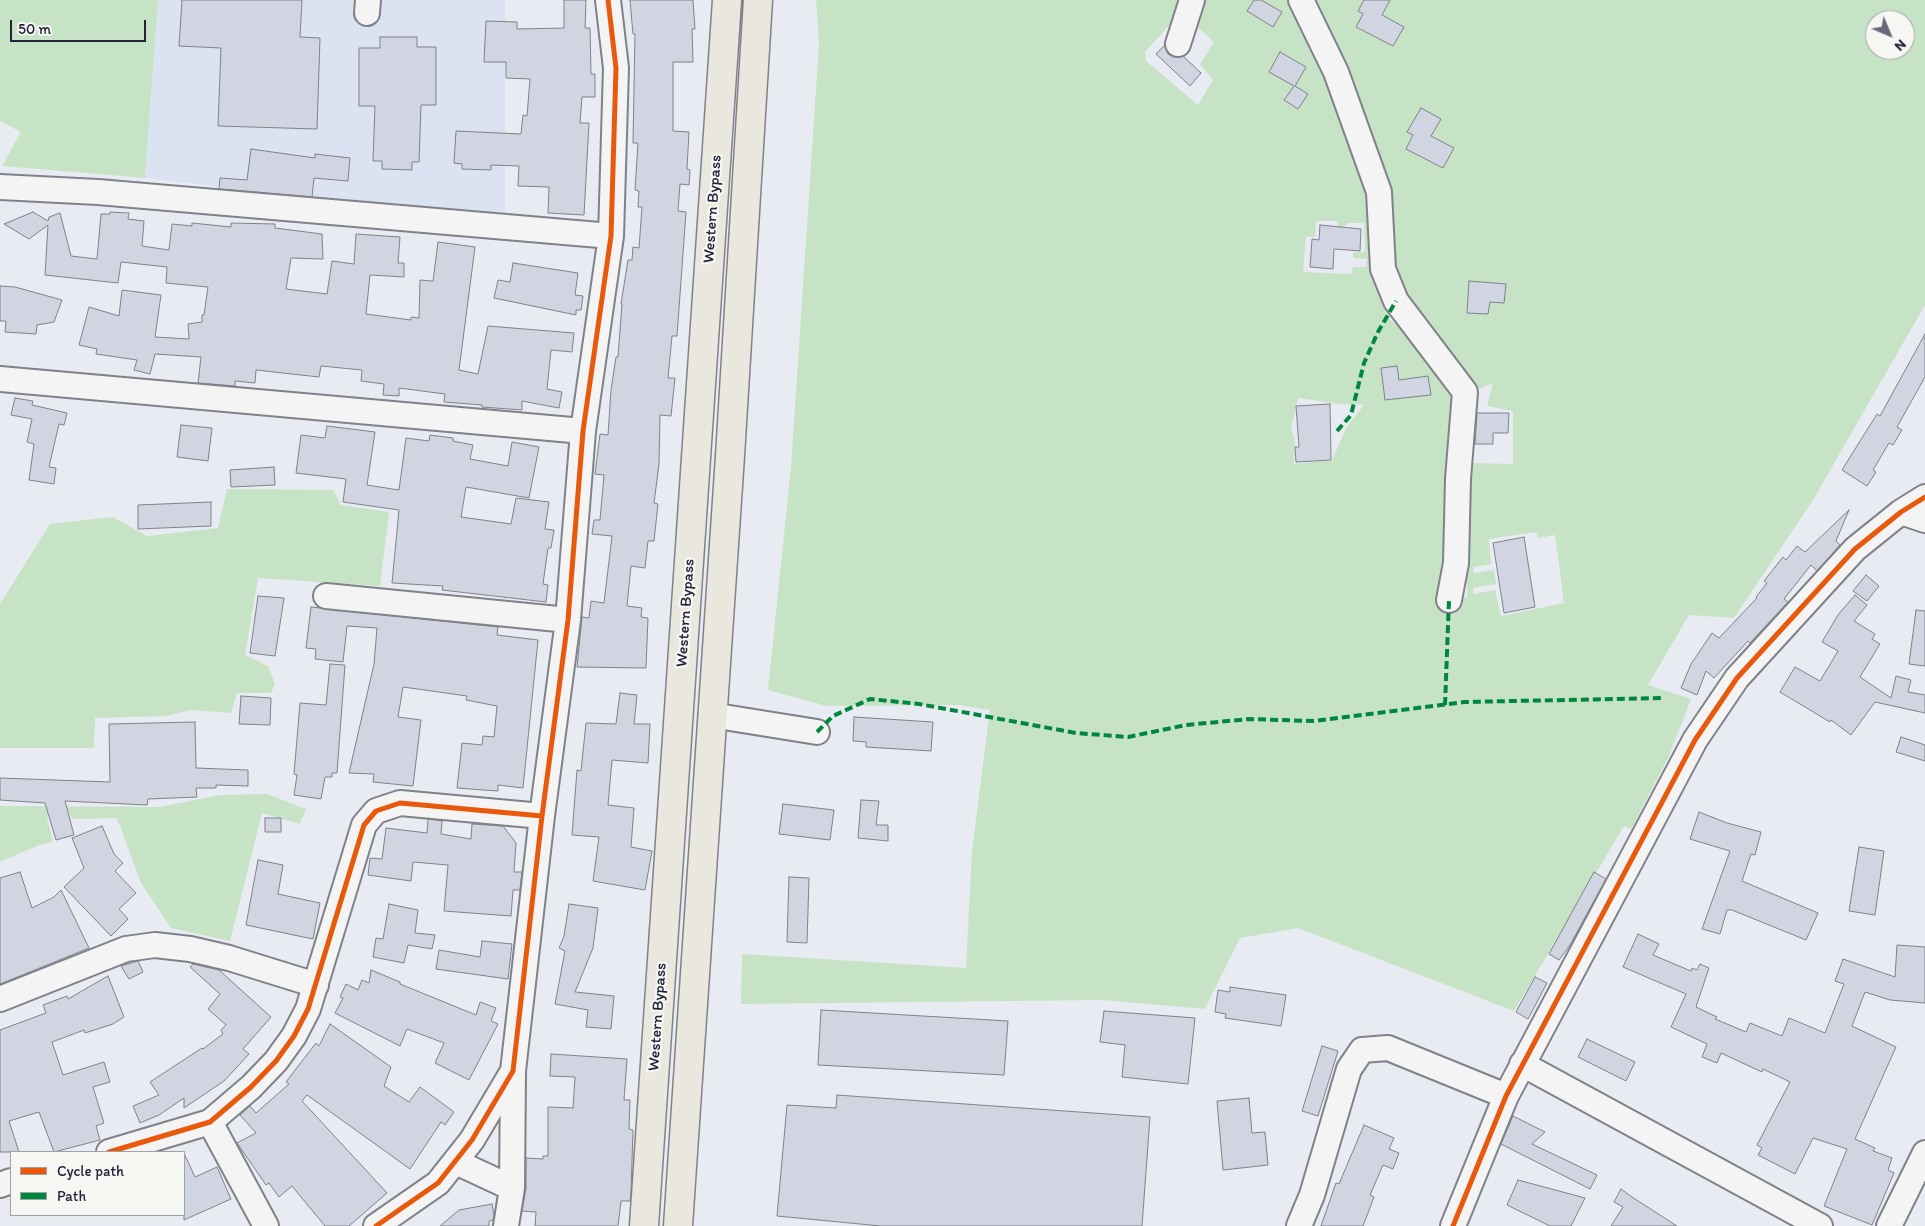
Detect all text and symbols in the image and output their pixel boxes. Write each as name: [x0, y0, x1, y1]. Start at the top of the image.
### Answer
scale bar: [12, 10, 149, 42]
north arrow: [1865, 10, 1915, 60]
text: 50 m: [18, 20, 51, 38]
text: N: [1891, 36, 1910, 55]
street label: Western Bypass: [700, 154, 726, 264]
street label: Western Bypass: [673, 558, 699, 668]
street label: Western Bypass: [645, 962, 671, 1072]
legend: [10, 1151, 185, 1216]
text: Cycle path: [57, 1162, 124, 1180]
text: Path: [57, 1187, 86, 1205]

